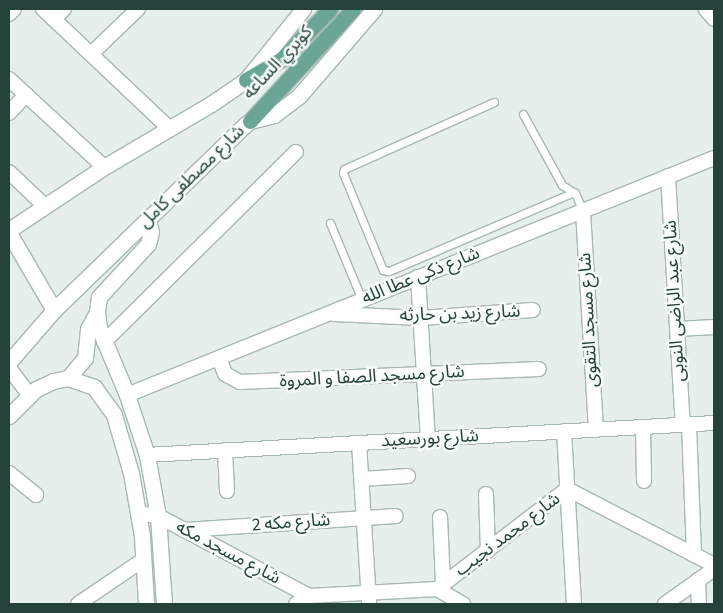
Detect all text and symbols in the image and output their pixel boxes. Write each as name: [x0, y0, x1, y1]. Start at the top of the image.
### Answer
street label: كوبري الساعه: [239, 22, 317, 104]
street label: شارع مصطفى كامل: [135, 121, 249, 233]
street label: شارع عبد الراضى النوبى: [660, 220, 690, 382]
street label: شارع ذكى عطا الله: [359, 243, 483, 309]
street label: شارع مسجد التقوى: [575, 252, 603, 388]
street label: شارع زيد بن حارثه: [399, 301, 521, 327]
street label: شارع مسجد الصفا و المروة: [279, 361, 465, 393]
street label: شارع بورسعيد: [381, 426, 479, 452]
street label: شارع محمد نجيب: [451, 488, 565, 582]
street label: شارع مكه 2: [251, 509, 331, 537]
street label: شارع مسجد مكه: [172, 516, 284, 590]

